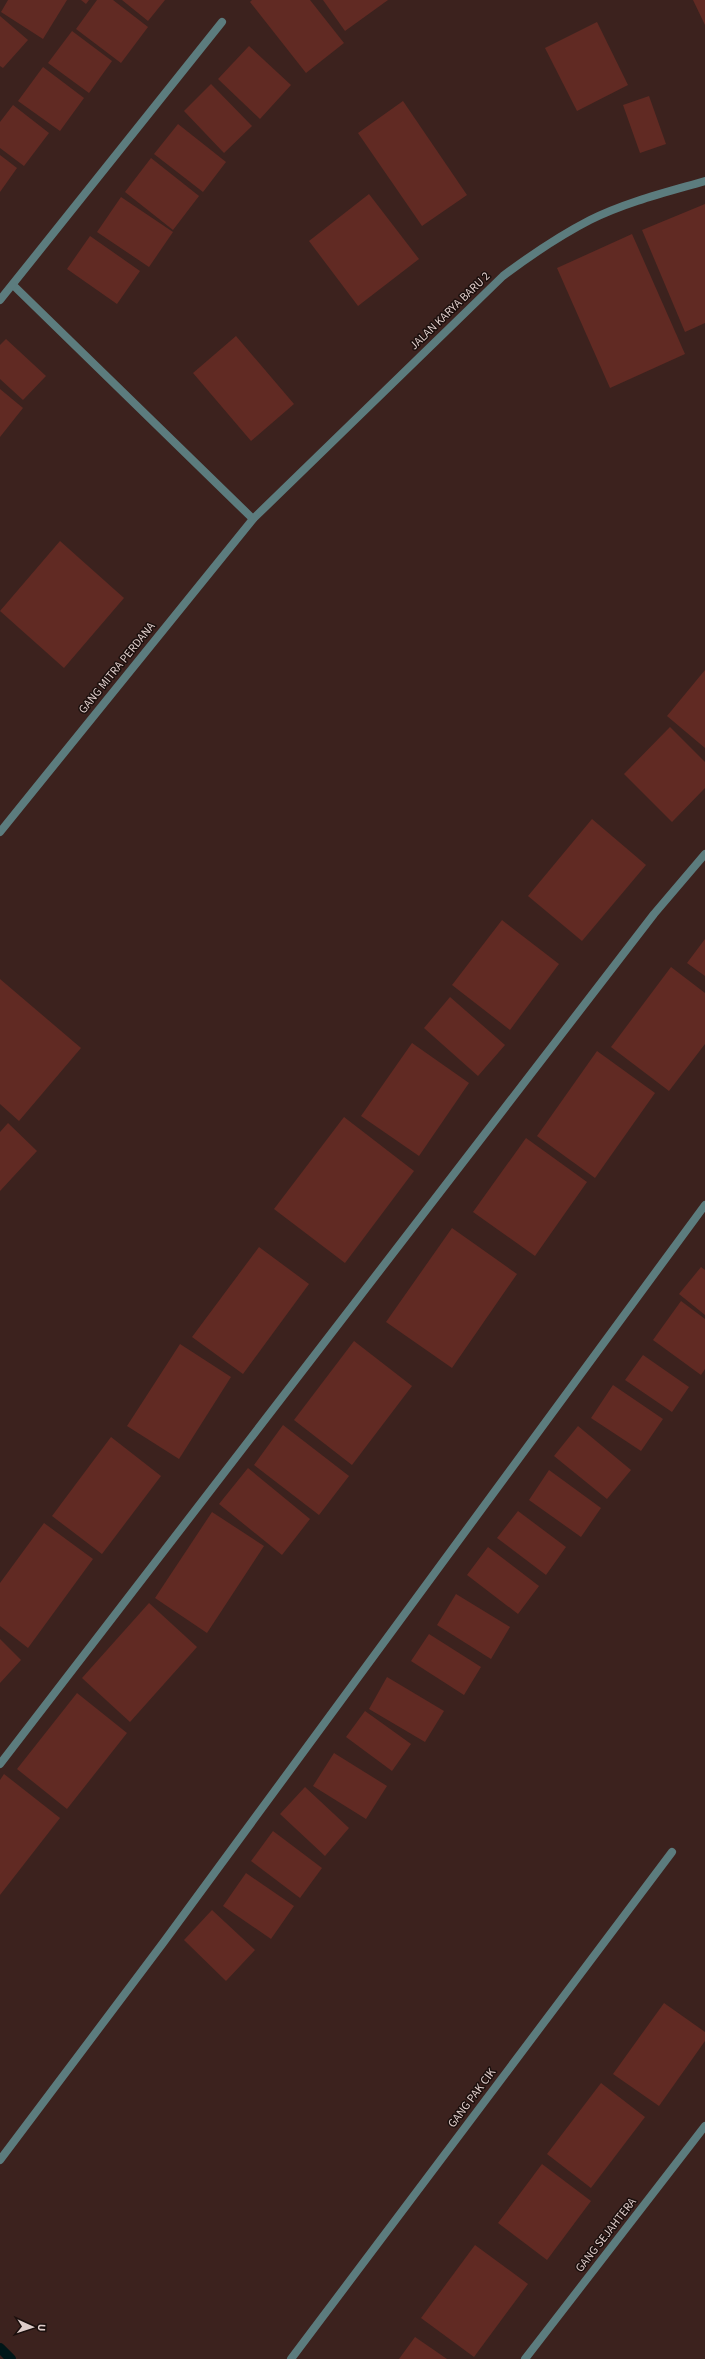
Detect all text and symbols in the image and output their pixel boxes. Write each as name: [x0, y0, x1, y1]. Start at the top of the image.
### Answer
street label: JALAN KARYA BARU 2: [406, 268, 494, 354]
street label: GANG MITRA PERDANA: [75, 618, 160, 717]
street label: GANG PAK CIK: [444, 2065, 500, 2131]
street label: GANG SEJAHTERA: [571, 2194, 641, 2276]
north arrow: [12, 2307, 52, 2347]
text: U: [34, 2323, 49, 2332]

